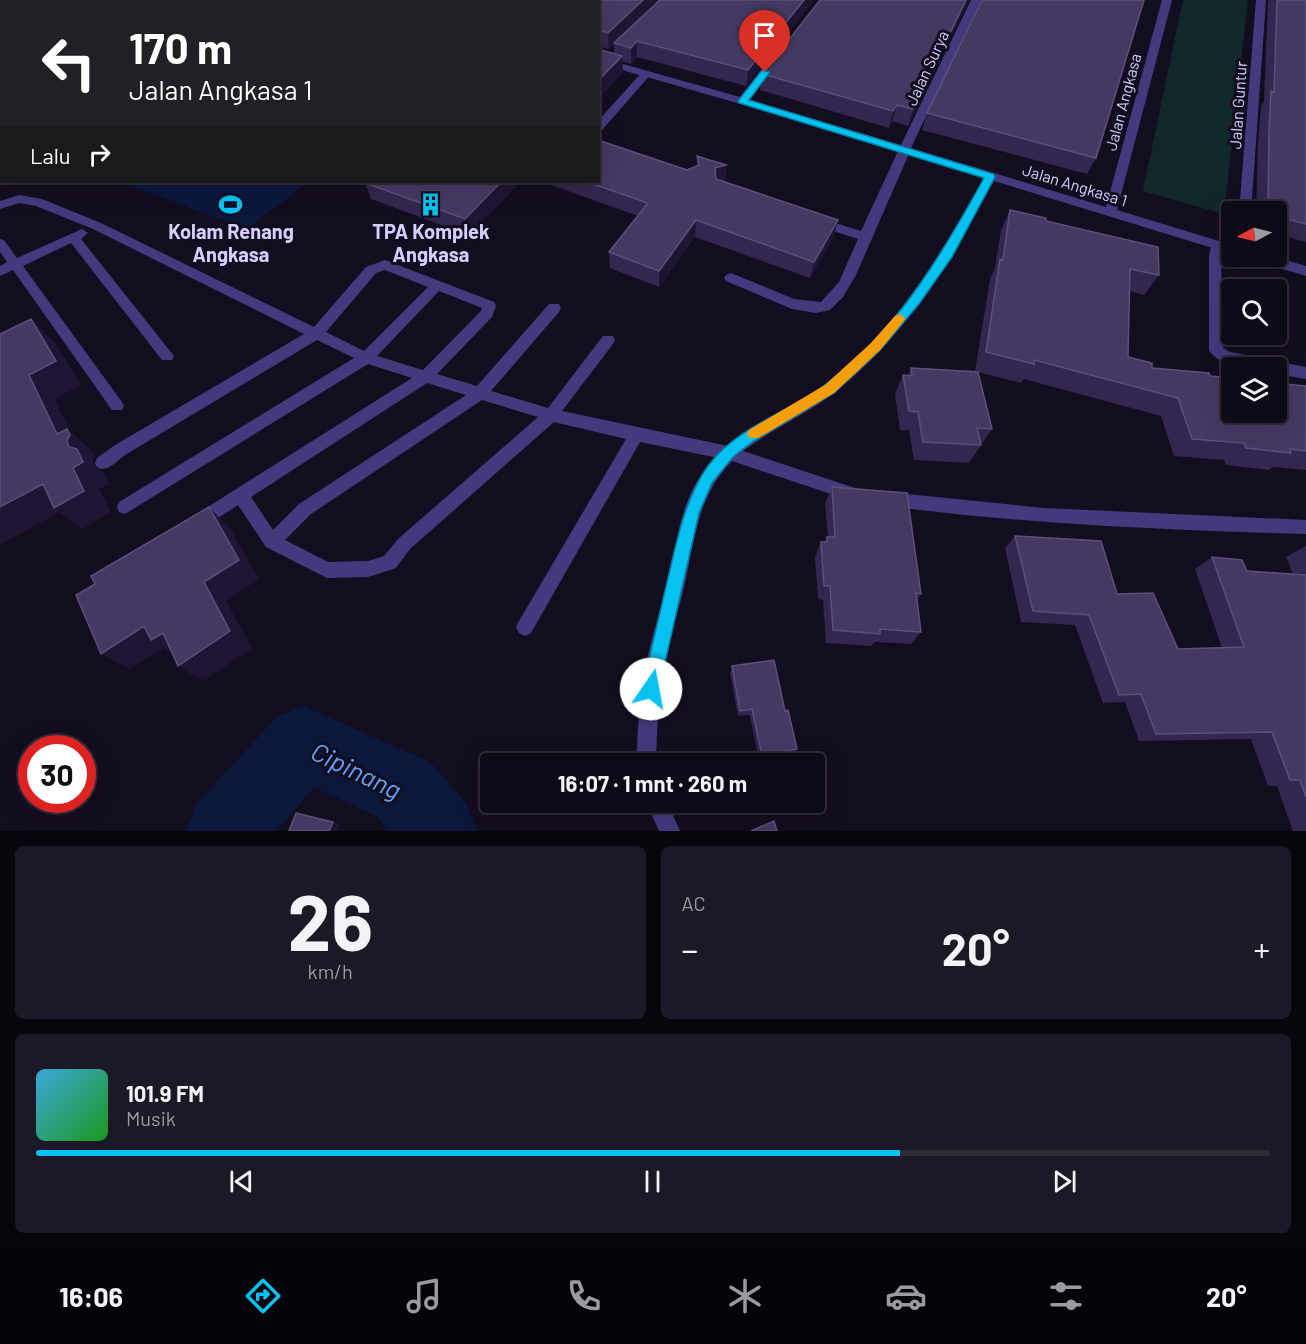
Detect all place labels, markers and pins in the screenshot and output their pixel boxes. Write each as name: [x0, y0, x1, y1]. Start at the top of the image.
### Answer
pin: [739, 10, 790, 72]
building icon: TPA Komplek Angkasa: [418, 191, 444, 217]
sports icon: Kolam Renang Angkasa: [218, 192, 244, 218]
place label: Kolam Renang Angkasa: [168, 219, 294, 266]
place label: TPA Komplek Angkasa: [372, 219, 490, 266]

